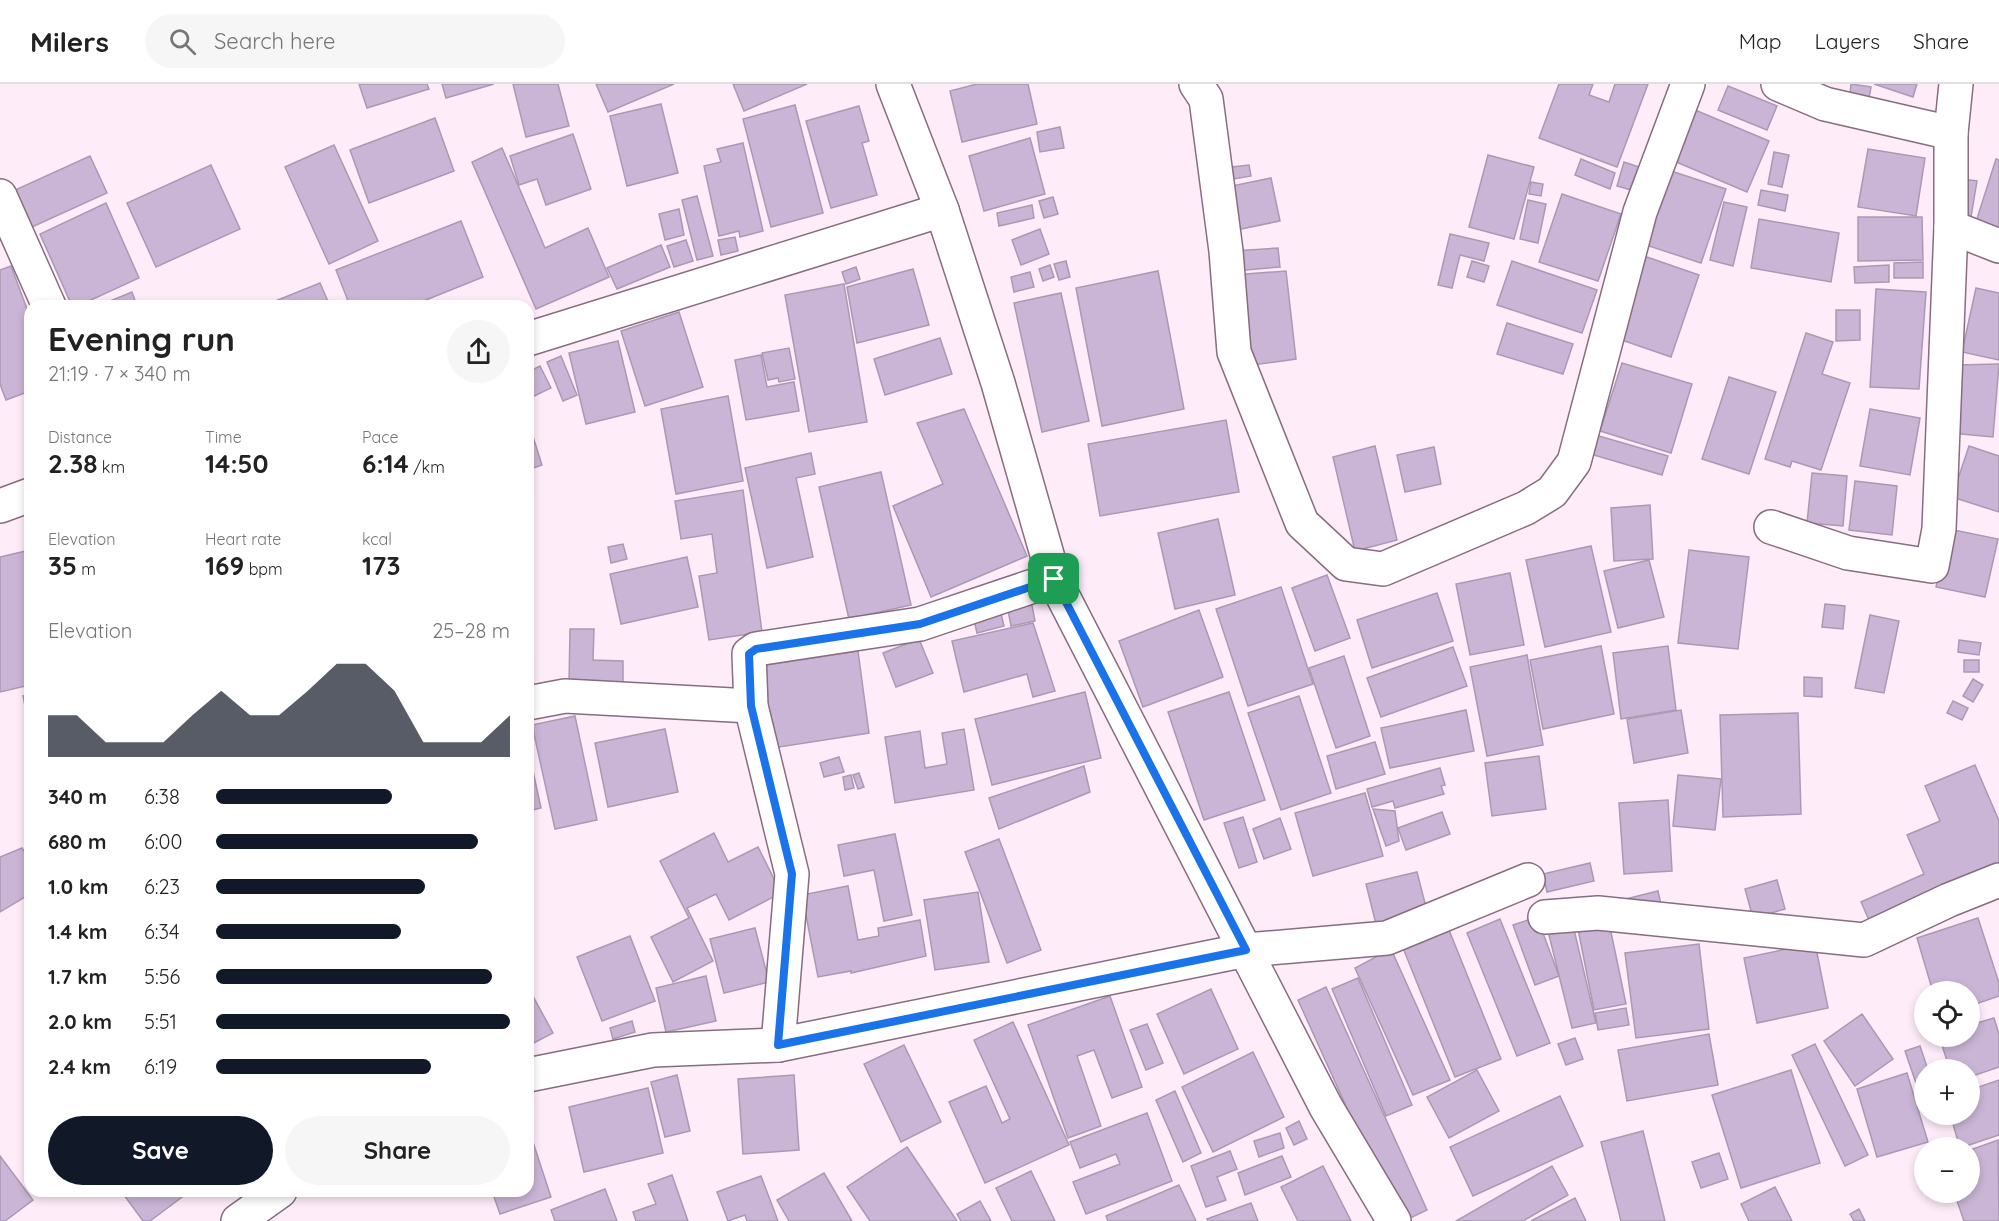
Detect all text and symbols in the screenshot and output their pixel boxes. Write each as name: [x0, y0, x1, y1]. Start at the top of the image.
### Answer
search box: [145, 14, 565, 68]
text: Milers: [30, 24, 109, 59]
icon: search: [166, 25, 199, 58]
text: Search here: [214, 27, 335, 55]
text: Map: [1739, 28, 1782, 54]
text: Layers: [1815, 28, 1880, 54]
text: Share: [1913, 28, 1969, 54]
text: Evening run: [48, 318, 235, 359]
button: share: [447, 320, 510, 383]
text: 21:19 · 7 × 340 m: [48, 361, 191, 386]
text: Distance: [48, 427, 112, 447]
text: Time: [205, 427, 242, 447]
text: Pace: [362, 427, 398, 447]
text: 2.38: [48, 447, 97, 480]
text: 14:50: [205, 447, 268, 480]
text: 6:14: [362, 447, 409, 480]
text: km: [97, 457, 125, 477]
text: /km: [409, 457, 445, 477]
text: Elevation: [48, 529, 115, 549]
text: Heart rate: [205, 529, 281, 549]
text: kcal: [362, 529, 392, 549]
text: 35: [48, 549, 77, 582]
text: 169: [205, 549, 244, 582]
text: 173: [362, 549, 400, 582]
pin: [1028, 553, 1079, 604]
text: m: [77, 559, 96, 579]
text: bpm: [244, 559, 283, 579]
icon: arrive: [1037, 562, 1070, 595]
text: Elevation: [48, 618, 132, 643]
text: 25–28 m: [432, 618, 510, 643]
text: 340 m: [48, 784, 107, 809]
text: 6:38: [144, 784, 180, 809]
text: 680 m: [48, 829, 106, 854]
text: 6:00: [144, 829, 182, 854]
text: 1.0 km: [48, 874, 108, 899]
text: 6:23: [144, 874, 180, 899]
text: 1.4 km: [48, 919, 107, 944]
text: 6:34: [144, 919, 180, 944]
text: 1.7 km: [48, 964, 107, 989]
text: 5:56: [144, 964, 180, 989]
map controls: [1914, 981, 1980, 1203]
button: locate: [1914, 981, 1980, 1047]
text: 2.0 km: [48, 1009, 112, 1034]
text: 5:51: [144, 1009, 177, 1034]
text: 2.4 km: [48, 1054, 111, 1079]
text: 6:19: [144, 1054, 177, 1079]
button: +: [1914, 1059, 1980, 1125]
button: Save: [48, 1116, 273, 1185]
button: Share: [285, 1116, 510, 1185]
button: −: [1914, 1137, 1980, 1203]

